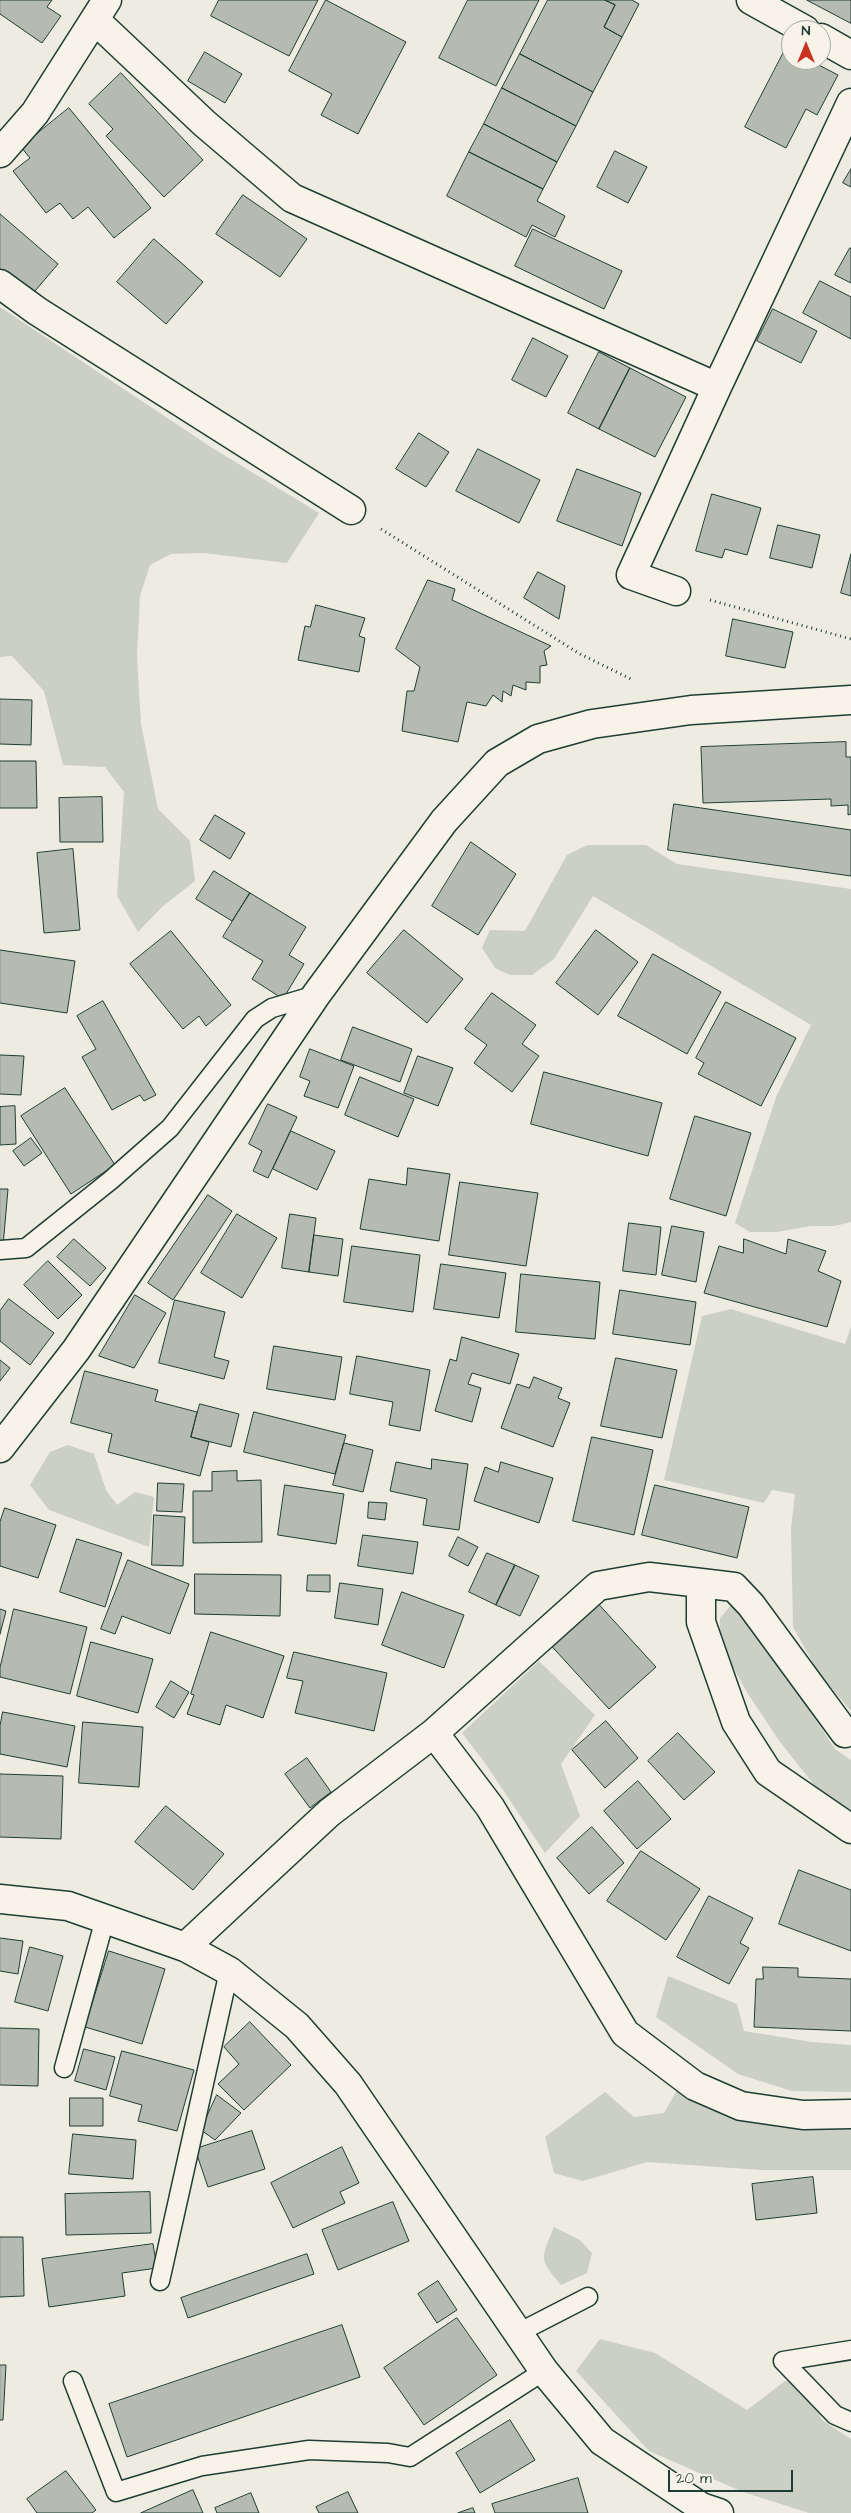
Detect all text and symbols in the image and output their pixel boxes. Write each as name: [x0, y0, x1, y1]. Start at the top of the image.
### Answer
north arrow: [781, 20, 831, 70]
text: N: [802, 21, 810, 41]
scale bar: [671, 2460, 796, 2492]
text: 20 m: [676, 2468, 712, 2489]

